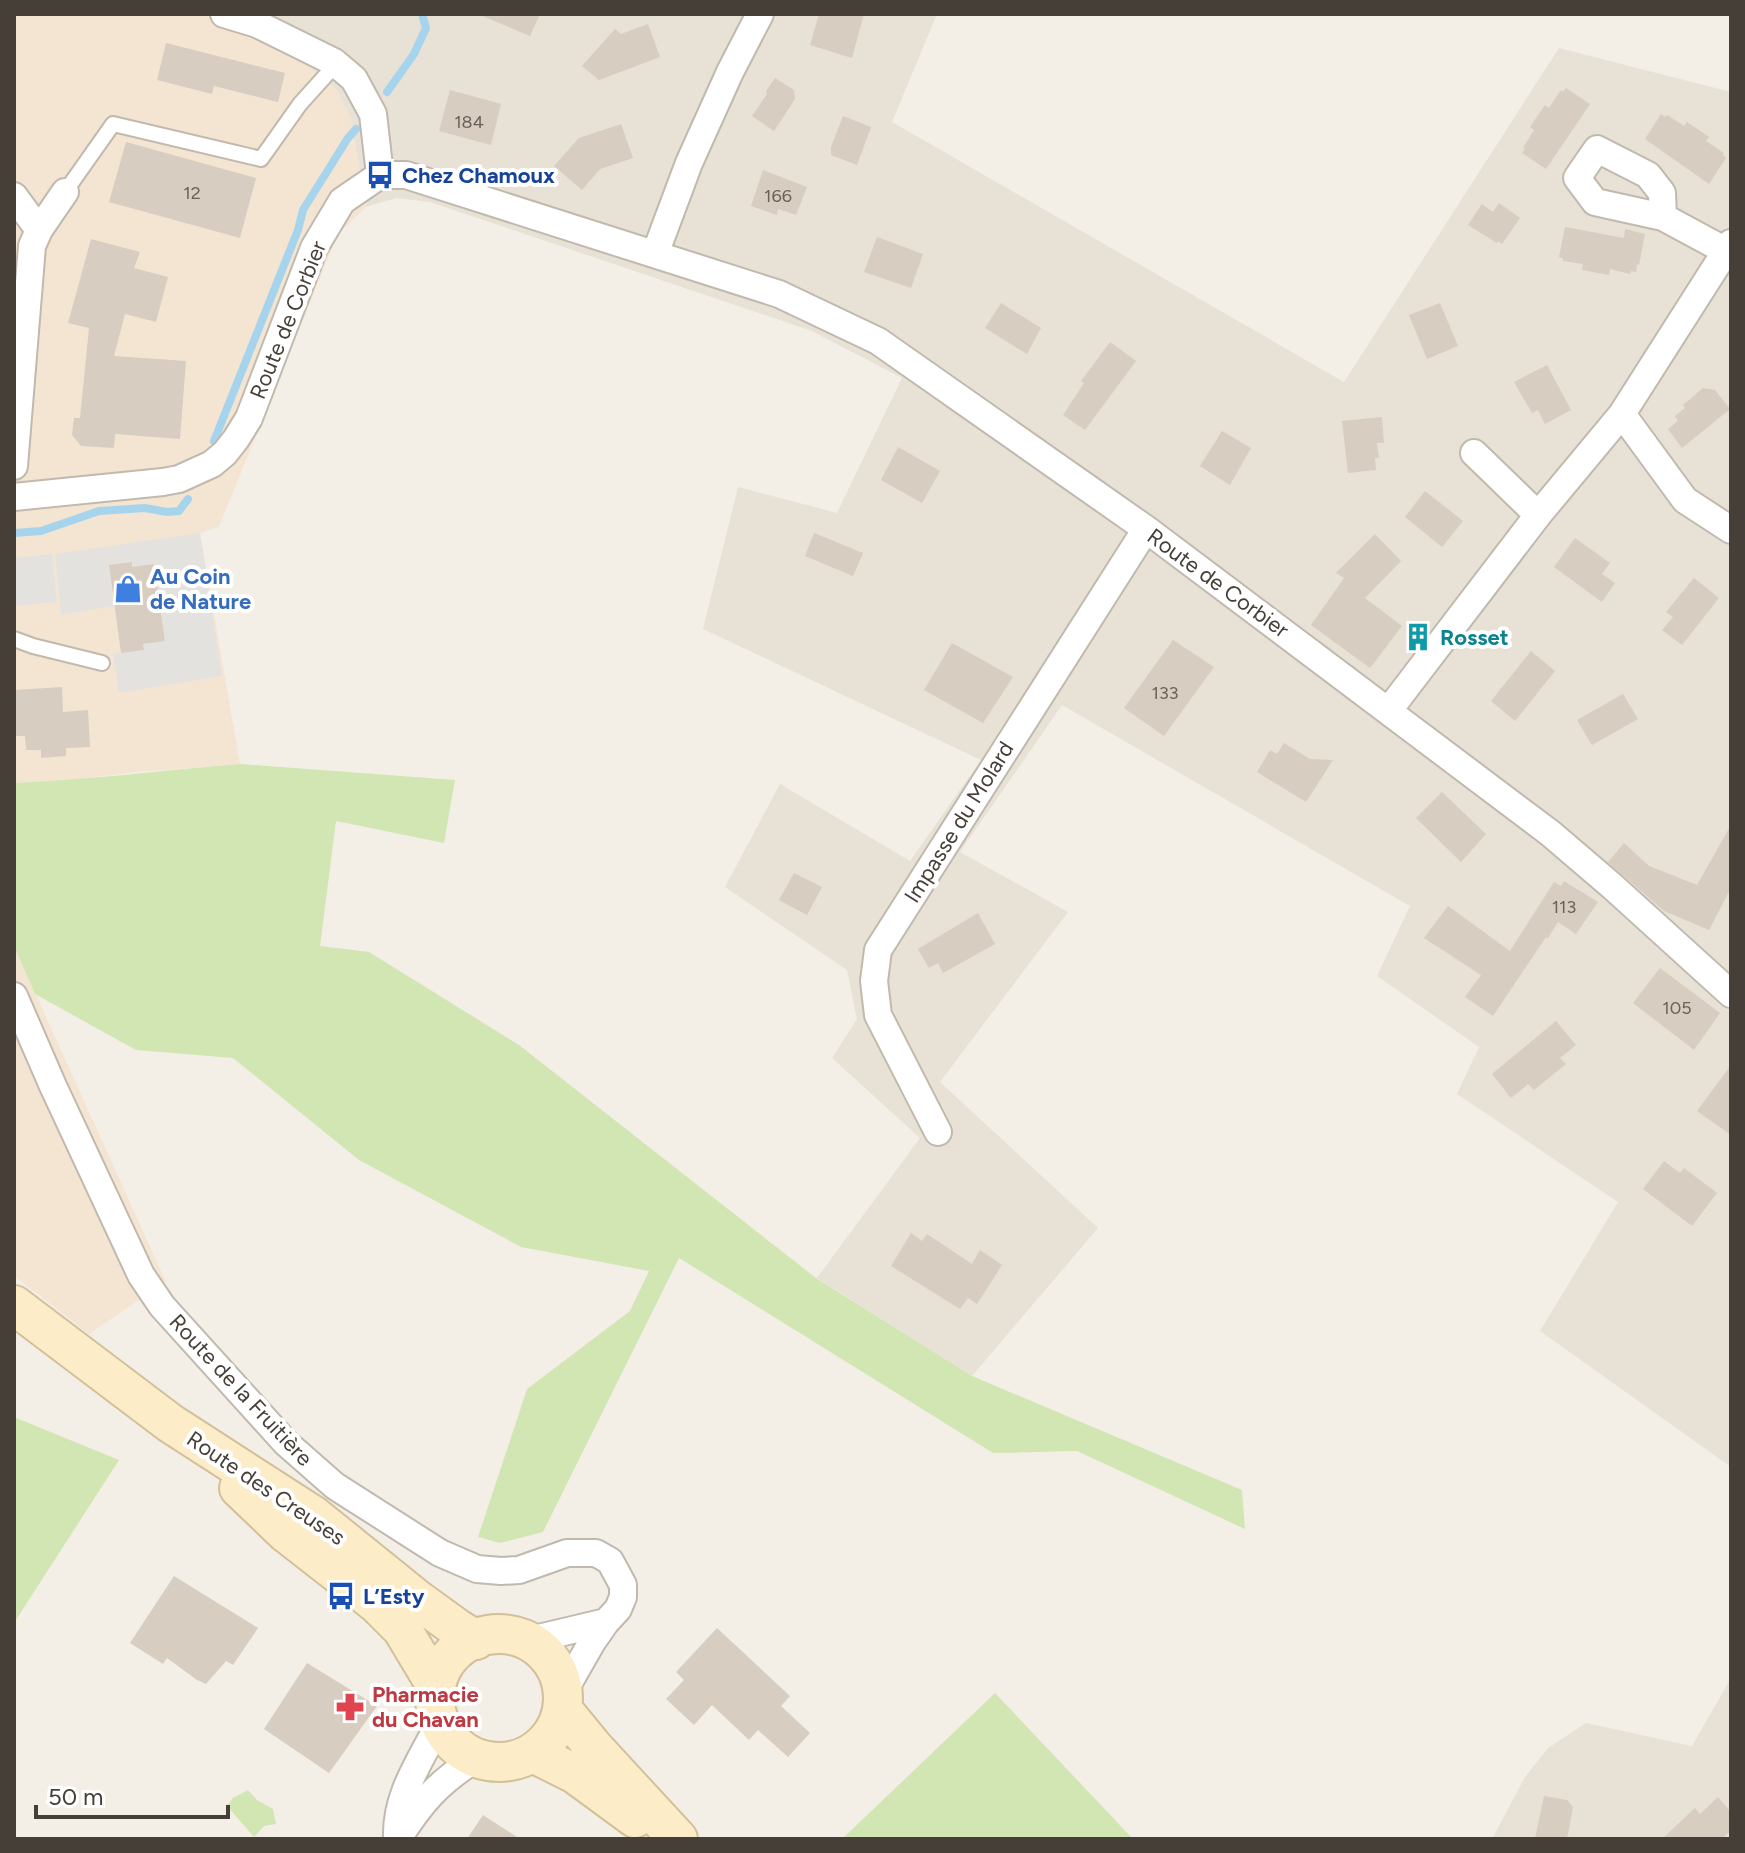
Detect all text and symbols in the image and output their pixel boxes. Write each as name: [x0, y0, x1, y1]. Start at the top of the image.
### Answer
house number: 184: [454, 111, 484, 133]
bus stop icon: Chez Chamoux: [365, 160, 395, 190]
place label: Chez Chamoux: [402, 162, 555, 189]
house number: 12: [183, 182, 201, 204]
house number: 166: [764, 185, 792, 207]
street label: Route de Corbier: [244, 236, 332, 403]
street label: Route de Corbier: [1142, 523, 1294, 644]
place label: Au Coin de Nature: [150, 563, 251, 615]
shop icon: Au Coin de Nature: [113, 574, 143, 604]
building icon: Rosset: [1403, 622, 1433, 652]
place label: Rosset: [1440, 624, 1509, 651]
house number: 133: [1151, 682, 1179, 704]
street label: Impasse du Molard: [898, 736, 1020, 908]
house number: 113: [1552, 896, 1576, 918]
house number: 105: [1662, 997, 1692, 1019]
street label: Route de la Fruitière: [164, 1308, 318, 1472]
street label: Route des Creuses: [182, 1425, 350, 1551]
bus stop icon: L’Esty: [326, 1581, 356, 1611]
place label: L’Esty: [363, 1583, 425, 1610]
place label: Pharmacie du Chavan: [372, 1681, 479, 1733]
pharmacy icon: Pharmacie du Chavan: [335, 1692, 365, 1722]
scale bar: [36, 1769, 228, 1819]
text: 50 m: [48, 1782, 104, 1811]

